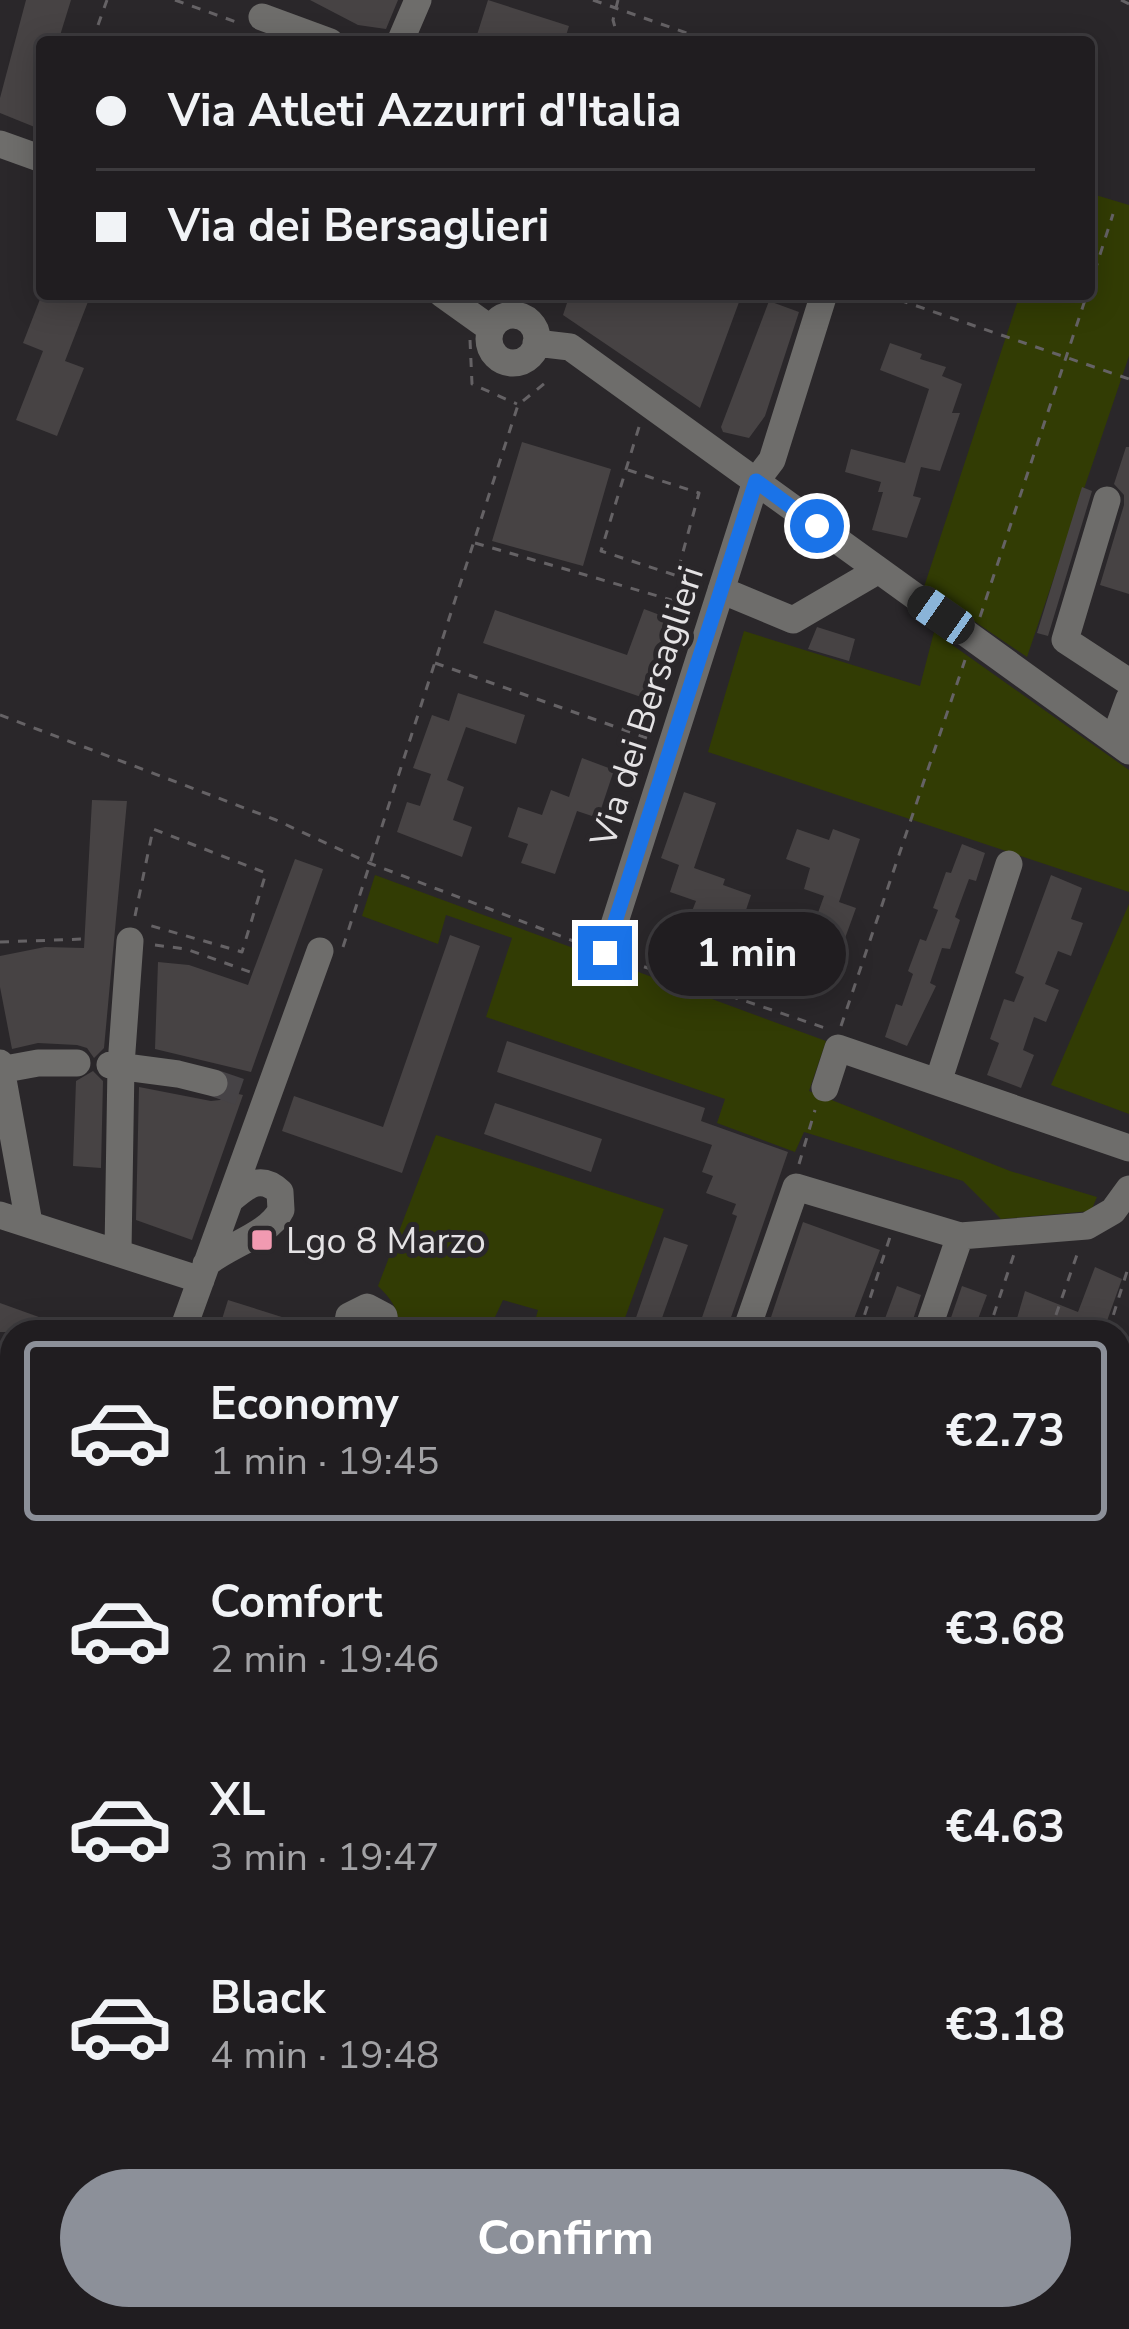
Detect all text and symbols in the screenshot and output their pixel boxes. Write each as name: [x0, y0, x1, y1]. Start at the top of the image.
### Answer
text: Via Atleti Azzurri d'Italia: [168, 81, 682, 142]
text: Via dei Bersaglieri: [168, 196, 549, 257]
route start: [790, 499, 844, 553]
street label: Via dei Bersaglieri: [579, 560, 716, 854]
car: [901, 580, 981, 650]
callout: 1 min: [647, 911, 845, 995]
route end: [578, 926, 632, 980]
text: 1 min: [697, 927, 797, 980]
place label: Lgo 8 Marzo: [286, 1217, 486, 1266]
marker: Lgo 8 Marzo: [249, 1227, 275, 1253]
text: Economy: [210, 1374, 399, 1435]
icon: car: [66, 1377, 174, 1485]
text: €2.73: [946, 1401, 1065, 1462]
text: 1 min · 19:45: [210, 1435, 439, 1488]
text: Comfort: [210, 1572, 382, 1633]
icon: car: [66, 1575, 174, 1683]
text: €3.68: [946, 1599, 1065, 1660]
text: 2 min · 19:46: [210, 1633, 439, 1686]
text: XL: [210, 1770, 266, 1831]
icon: car: [66, 1773, 174, 1881]
text: €4.63: [946, 1797, 1065, 1858]
text: 3 min · 19:47: [210, 1831, 439, 1884]
text: Black: [210, 1968, 325, 2029]
icon: car: [66, 1971, 174, 2079]
text: €3.18: [946, 1995, 1065, 2056]
text: 4 min · 19:48: [210, 2029, 439, 2082]
button: Confirm: [60, 2169, 1071, 2307]

